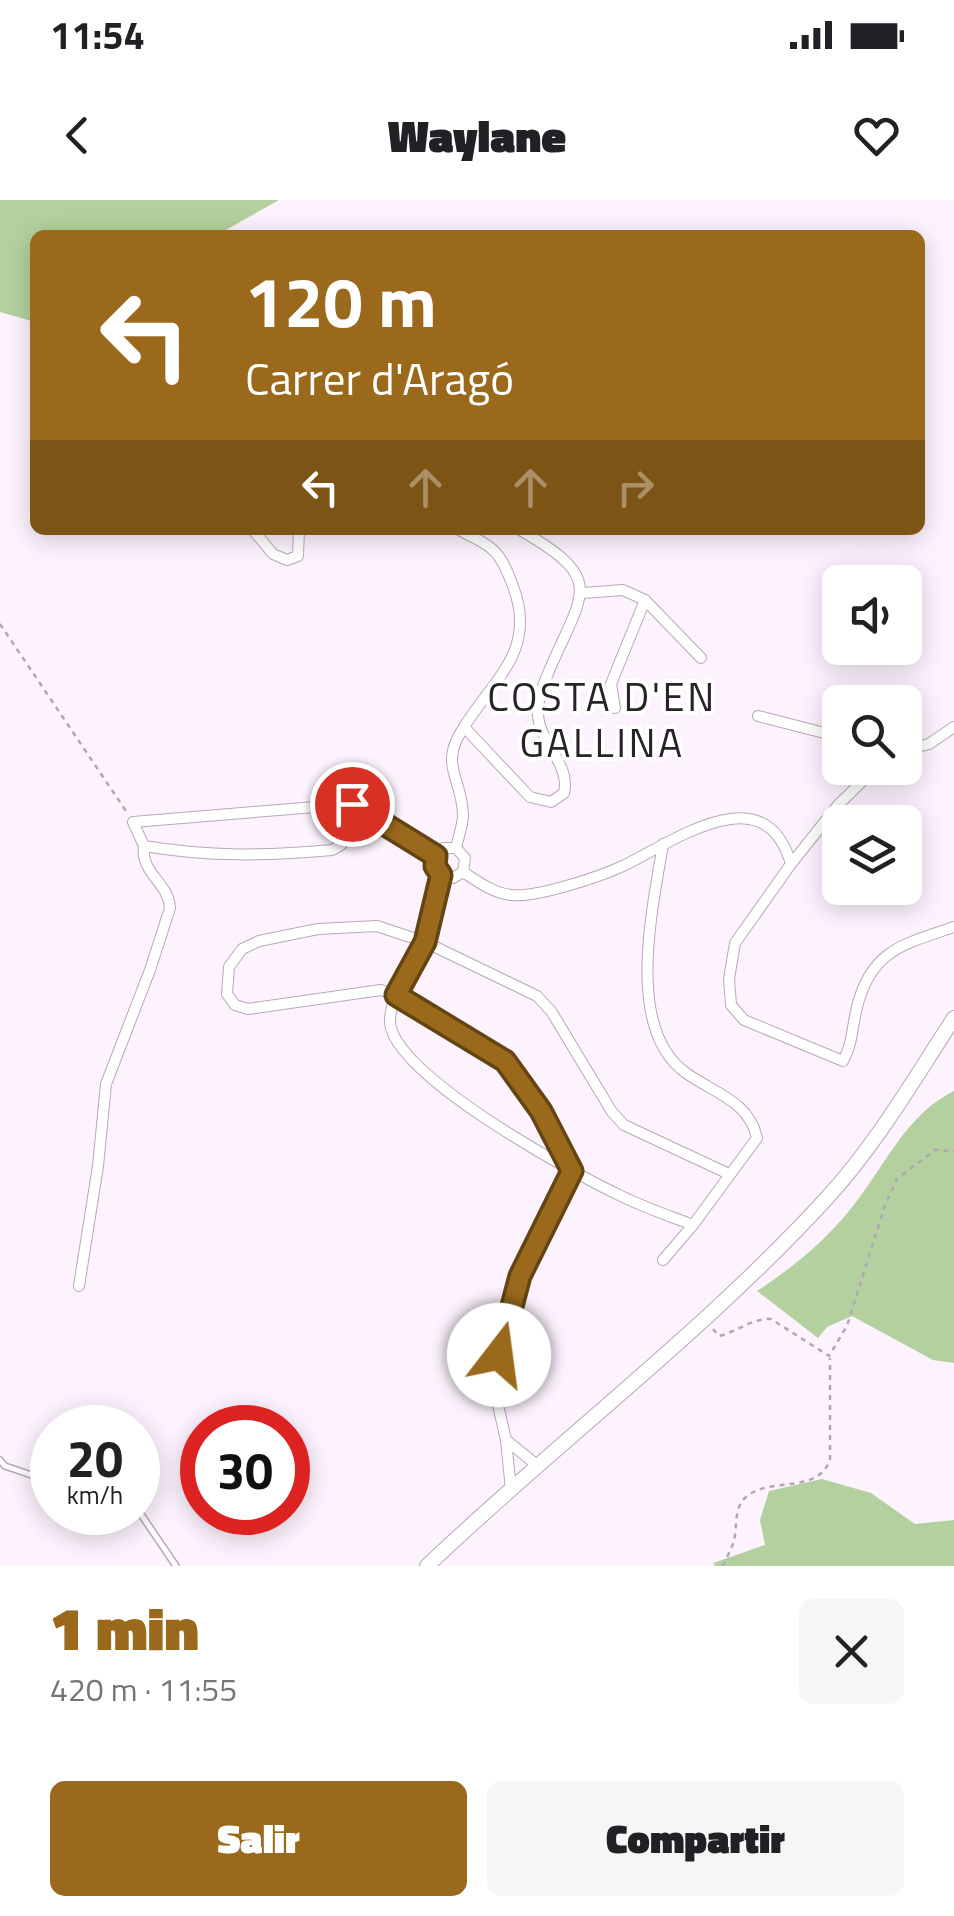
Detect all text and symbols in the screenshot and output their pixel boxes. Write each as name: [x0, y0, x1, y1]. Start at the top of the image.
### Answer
text: 11:54: [50, 6, 145, 64]
text: Waylane: [388, 101, 566, 169]
icon: back: [50, 108, 105, 163]
icon: heart: [849, 108, 904, 163]
text: 120 m: [245, 248, 437, 354]
icon: left: [80, 270, 210, 400]
text: Carrer d'Aragó: [245, 344, 514, 412]
icon: left: [293, 460, 348, 515]
icon: ahead: [398, 460, 453, 515]
icon: ahead: [503, 460, 558, 515]
icon: right: [608, 460, 663, 515]
map controls: [822, 565, 922, 905]
button: sound: [822, 565, 922, 665]
district label: COSTA D'EN GALLINA: [487, 666, 717, 773]
button: search: [822, 685, 922, 785]
pin: [310, 762, 395, 847]
icon: arrive: [325, 777, 380, 832]
button: layers: [822, 805, 922, 905]
position arrow: [447, 1303, 551, 1407]
speed limit sign: 30: [180, 1405, 310, 1535]
text: 20: [67, 1420, 123, 1496]
text: km/h: [67, 1476, 123, 1514]
text: 1 min: [50, 1582, 199, 1673]
button: close: [799, 1599, 904, 1704]
text: 420 m · 11:55: [50, 1665, 237, 1713]
button: Salir: [50, 1781, 467, 1896]
button: Compartir: [487, 1781, 904, 1896]

